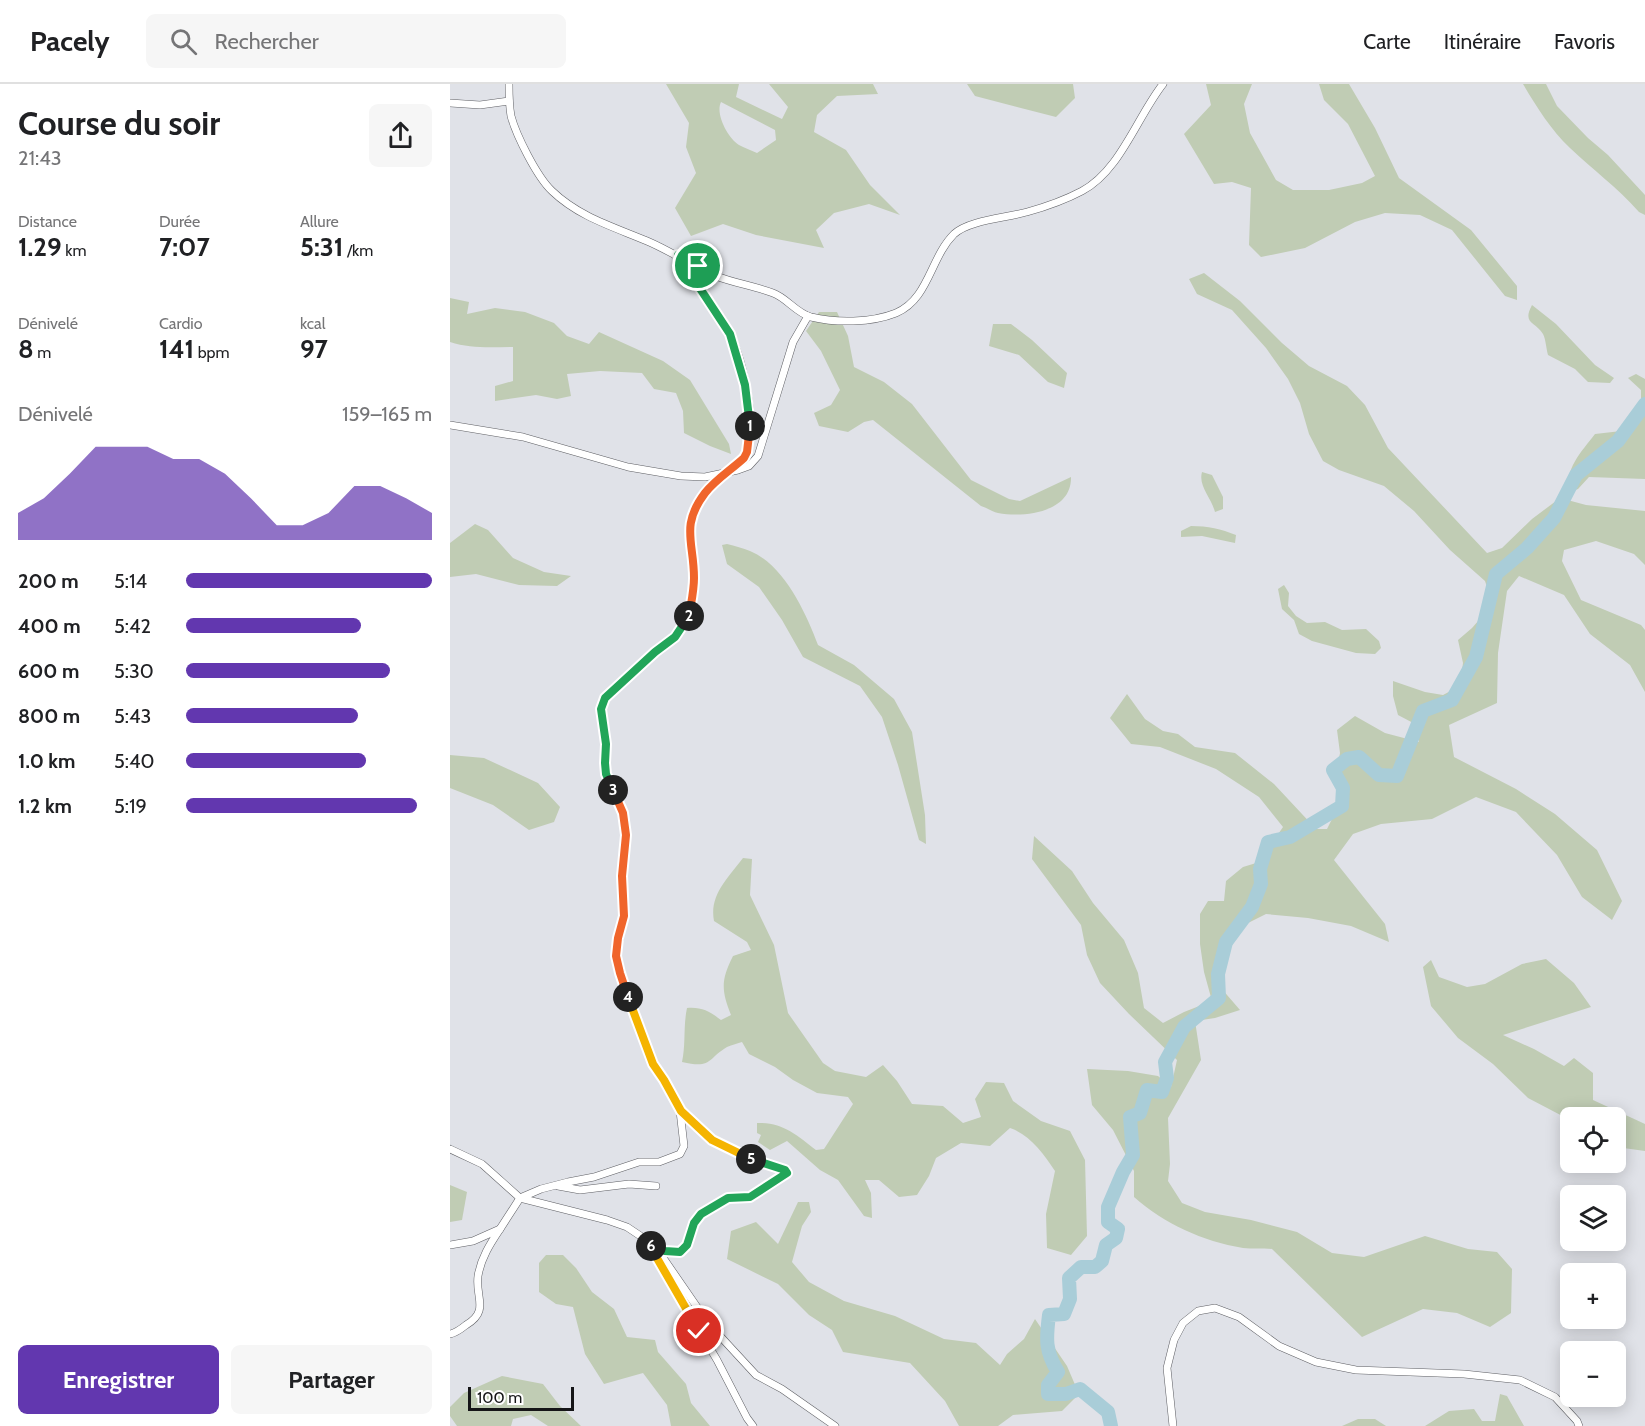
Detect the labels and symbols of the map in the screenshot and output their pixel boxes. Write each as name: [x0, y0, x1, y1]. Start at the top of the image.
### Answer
pin: [672, 240, 723, 291]
pin: 1: [735, 411, 765, 441]
pin: 2: [674, 601, 704, 631]
pin: 3: [598, 775, 628, 805]
pin: 4: [613, 982, 643, 1012]
pin: 5: [736, 1144, 766, 1174]
pin: 6: [636, 1231, 666, 1261]
pin: [673, 1305, 724, 1356]
scale bar: [468, 1384, 574, 1412]

